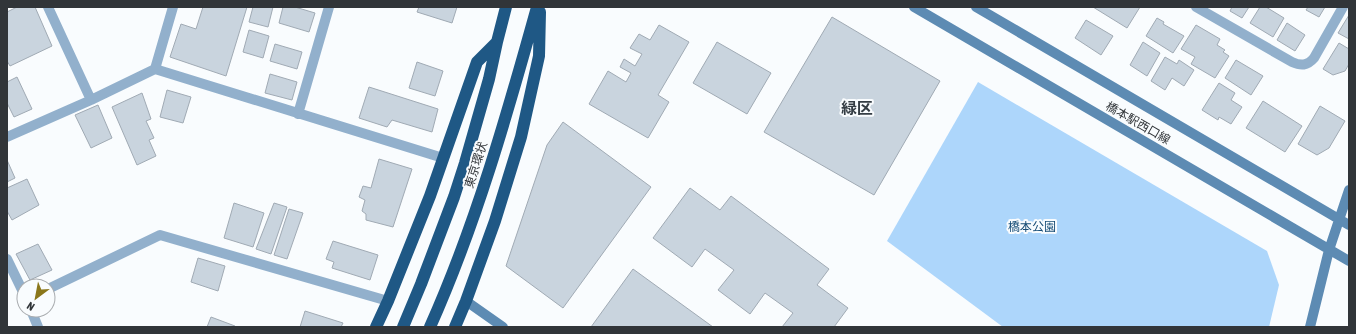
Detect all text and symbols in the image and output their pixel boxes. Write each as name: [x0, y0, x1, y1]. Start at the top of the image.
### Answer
district label: 緑区: [841, 99, 873, 117]
street label: 橋本駅西口線: [1103, 99, 1173, 147]
street label: 東京環状: [462, 140, 490, 190]
park label: 橋本公園: [1008, 220, 1056, 234]
north arrow: [16, 278, 56, 318]
text: N: [25, 300, 37, 313]

